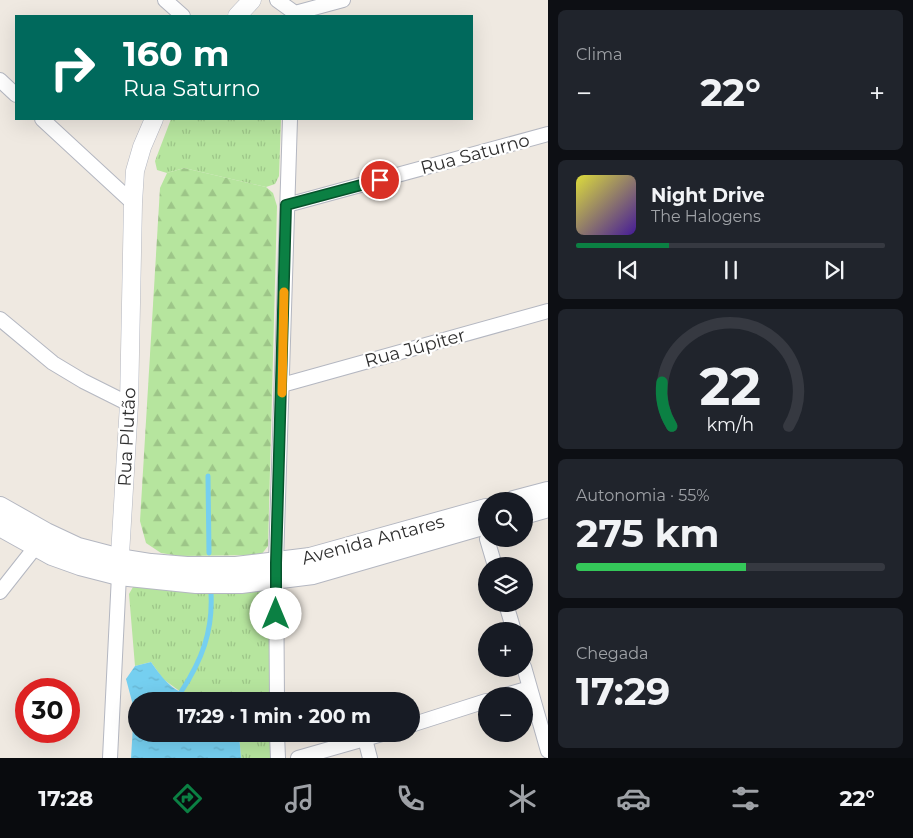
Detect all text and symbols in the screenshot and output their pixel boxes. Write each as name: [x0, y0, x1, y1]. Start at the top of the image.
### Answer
text: 160 m: [123, 32, 229, 75]
icon: right: [40, 35, 105, 100]
text: Clima: [576, 45, 622, 64]
text: 22°: [700, 69, 761, 116]
text: Rua Saturno: [123, 75, 260, 102]
text: −: [576, 76, 592, 110]
text: +: [869, 76, 885, 110]
street label: Rua Saturno: [418, 129, 532, 179]
pin: [359, 159, 401, 201]
icon: arrive: [366, 166, 394, 194]
text: Night Drive: [651, 184, 765, 207]
text: The Halogens: [651, 207, 761, 226]
icon: previous: [614, 256, 642, 284]
icon: pause: [717, 256, 745, 284]
icon: next: [820, 256, 848, 284]
street label: Rua Júpiter: [362, 324, 468, 372]
text: 22: [700, 355, 761, 418]
street label: Rua Plutão: [113, 387, 141, 487]
text: km/h: [707, 414, 754, 435]
text: Autonomia · 55%: [576, 486, 709, 505]
map controls: [478, 492, 533, 742]
button: search: [478, 492, 533, 547]
street label: Avenida Antares: [299, 510, 447, 570]
text: 275 km: [576, 510, 719, 557]
button: layers: [478, 557, 533, 612]
position arrow: [249, 587, 301, 639]
button: +: [478, 622, 533, 677]
text: Chegada: [576, 644, 649, 663]
text: 17:29: [576, 668, 670, 715]
speed limit sign: 30: [15, 678, 80, 743]
button: −: [478, 687, 533, 742]
text: 17:29 · 1 min · 200 m: [177, 705, 371, 728]
icon: directions: [170, 781, 205, 816]
icon: music: [282, 781, 317, 816]
icon: phone: [393, 781, 428, 816]
icon: climate: [505, 781, 540, 816]
icon: car: [616, 781, 651, 816]
icon: filters: [728, 781, 763, 816]
text: 17:28: [38, 785, 93, 812]
text: 22°: [840, 785, 875, 812]

